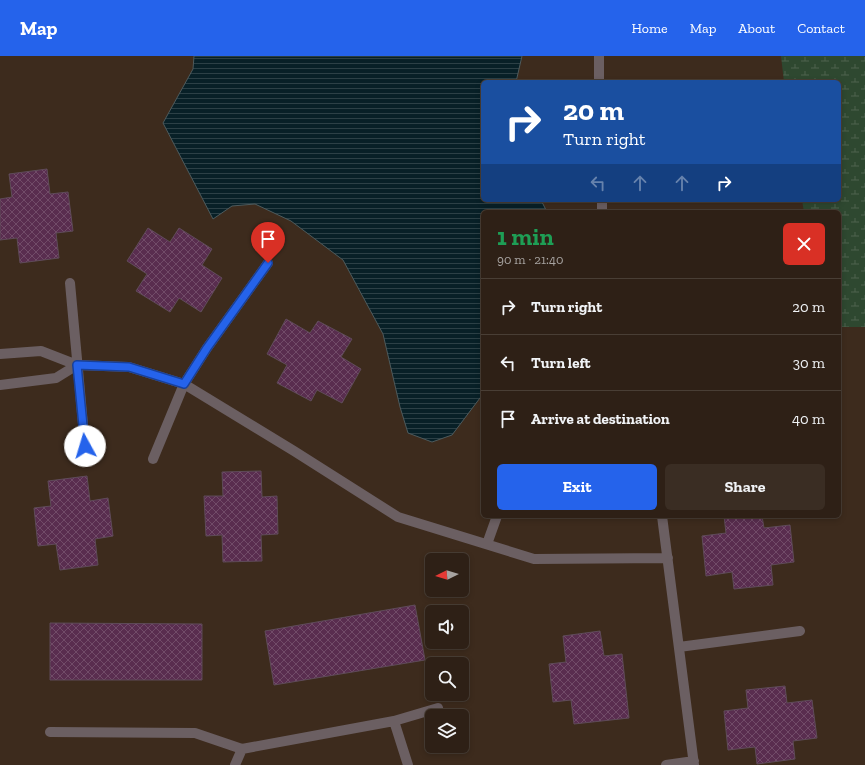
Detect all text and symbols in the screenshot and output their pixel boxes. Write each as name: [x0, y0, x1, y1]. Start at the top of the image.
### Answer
text: Map: [20, 17, 57, 40]
text: Home: [632, 20, 668, 37]
text: Map: [690, 20, 716, 37]
text: About: [738, 20, 775, 37]
text: Contact: [797, 20, 845, 37]
text: 20 m: [563, 94, 624, 127]
icon: right: [497, 96, 549, 148]
text: Turn right: [563, 128, 645, 150]
icon: left: [587, 172, 609, 194]
icon: ahead: [629, 172, 651, 194]
icon: ahead: [671, 172, 693, 194]
icon: right: [713, 172, 735, 194]
pin: [251, 222, 285, 263]
text: 1 min: [497, 222, 554, 251]
button: close: [783, 223, 825, 265]
icon: arrive: [257, 228, 279, 250]
text: 90 m · 21:40: [497, 252, 563, 267]
icon: right: [497, 296, 519, 318]
text: Turn right: [531, 298, 602, 316]
text: 20 m: [792, 298, 825, 316]
icon: left: [497, 352, 519, 374]
text: Turn left: [531, 354, 591, 372]
text: 30 m: [793, 354, 825, 372]
icon: arrive: [497, 408, 519, 430]
text: Arrive at destination: [531, 410, 670, 428]
text: 40 m: [792, 410, 825, 428]
position arrow: [64, 425, 106, 467]
button: Exit: [497, 464, 657, 510]
button: Share: [665, 464, 825, 510]
north arrow: [425, 553, 469, 597]
map controls: [425, 553, 469, 753]
button: sound: [425, 605, 469, 649]
button: search: [425, 657, 469, 701]
button: layers: [425, 709, 469, 753]

